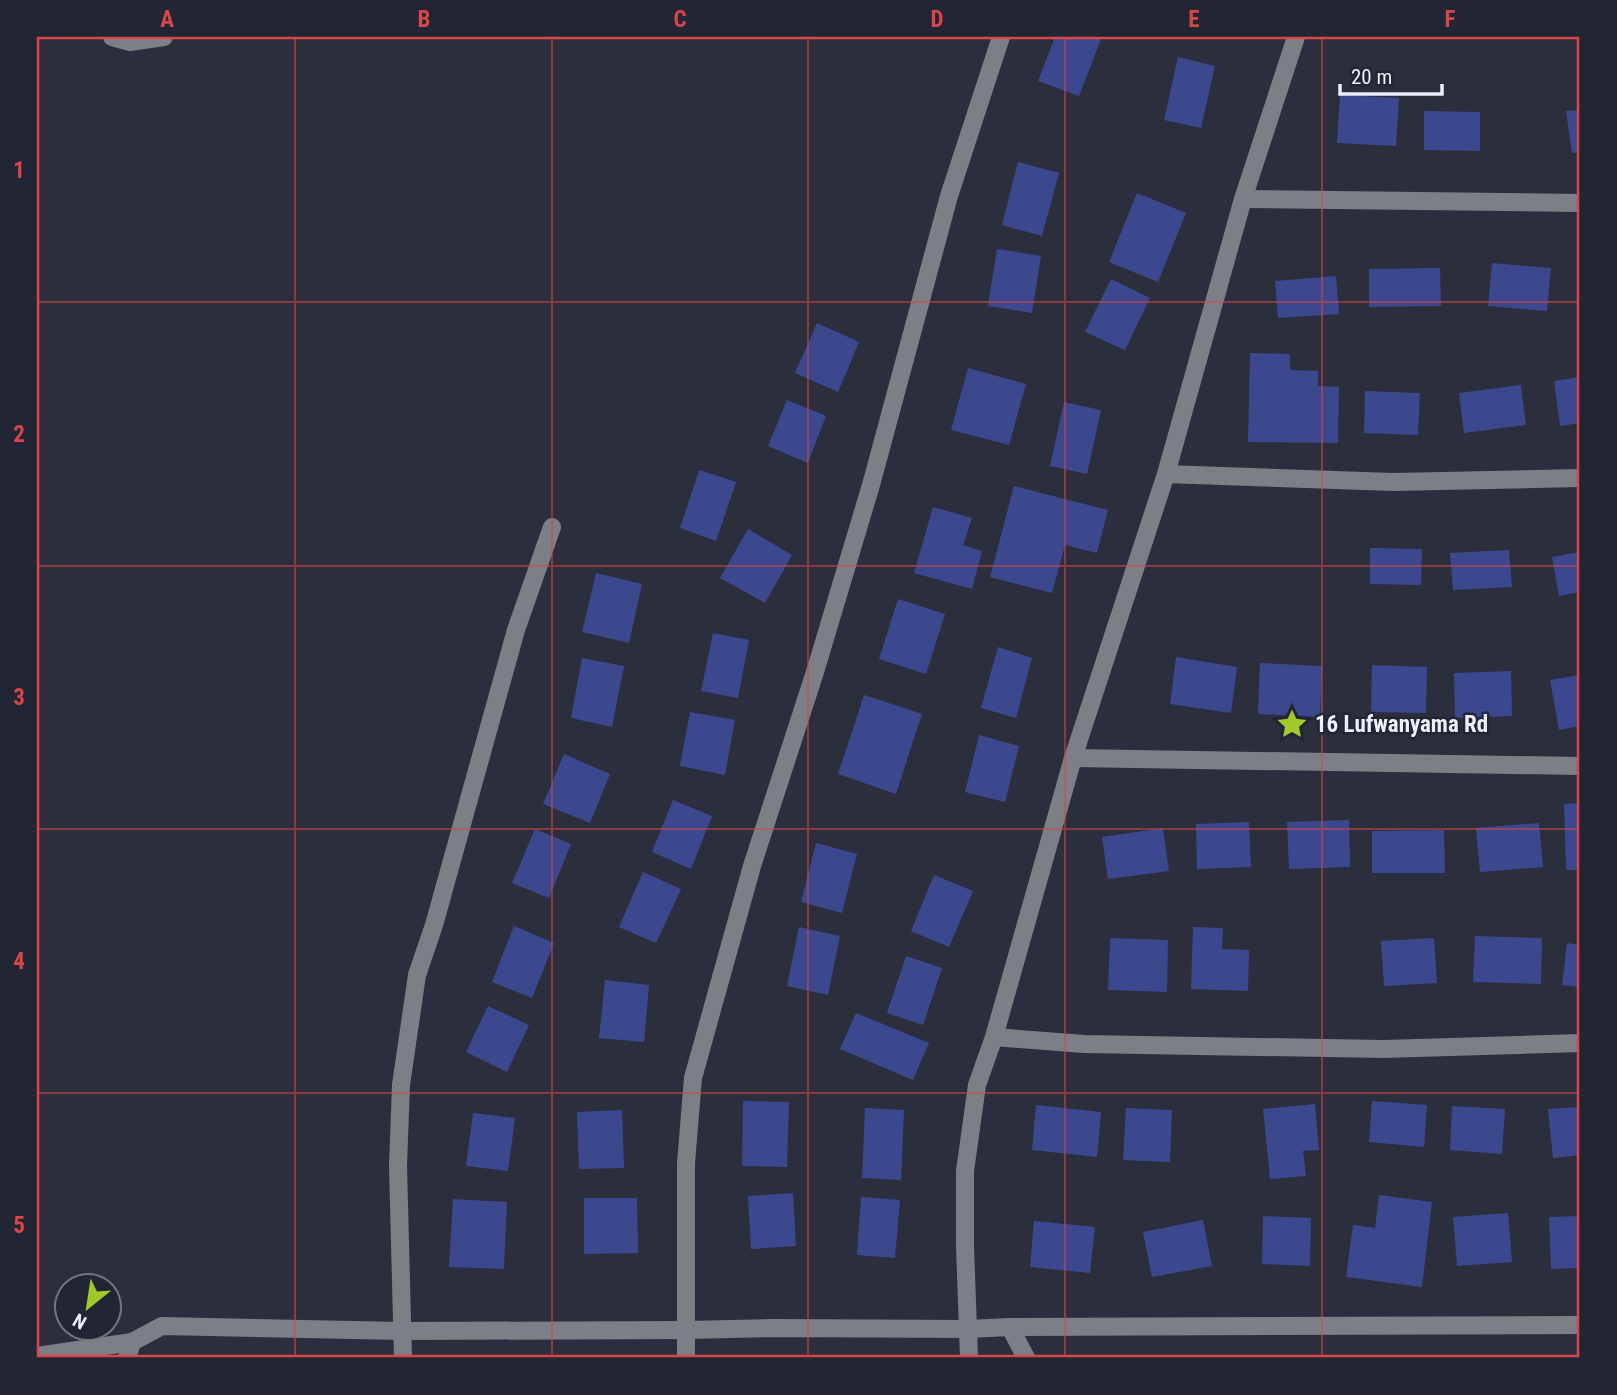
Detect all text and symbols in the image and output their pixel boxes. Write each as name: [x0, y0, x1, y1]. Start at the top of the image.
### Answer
text: A: [160, 6, 174, 33]
text: B: [418, 6, 430, 33]
text: C: [673, 6, 687, 33]
text: D: [931, 6, 944, 33]
text: E: [1188, 6, 1200, 33]
text: F: [1445, 6, 1456, 33]
scale bar: [1340, 52, 1442, 96]
text: 20 m: [1351, 65, 1392, 89]
text: 1: [13, 157, 25, 184]
text: 2: [13, 421, 25, 448]
text: 3: [13, 684, 25, 711]
place icon: 16 Lufwanyama Rd: [1275, 707, 1309, 741]
place label: 16 Lufwanyama Rd: [1315, 711, 1488, 738]
text: 4: [13, 948, 25, 975]
text: 5: [13, 1212, 25, 1239]
north arrow: [52, 1272, 122, 1342]
text: N: [69, 1308, 91, 1334]

